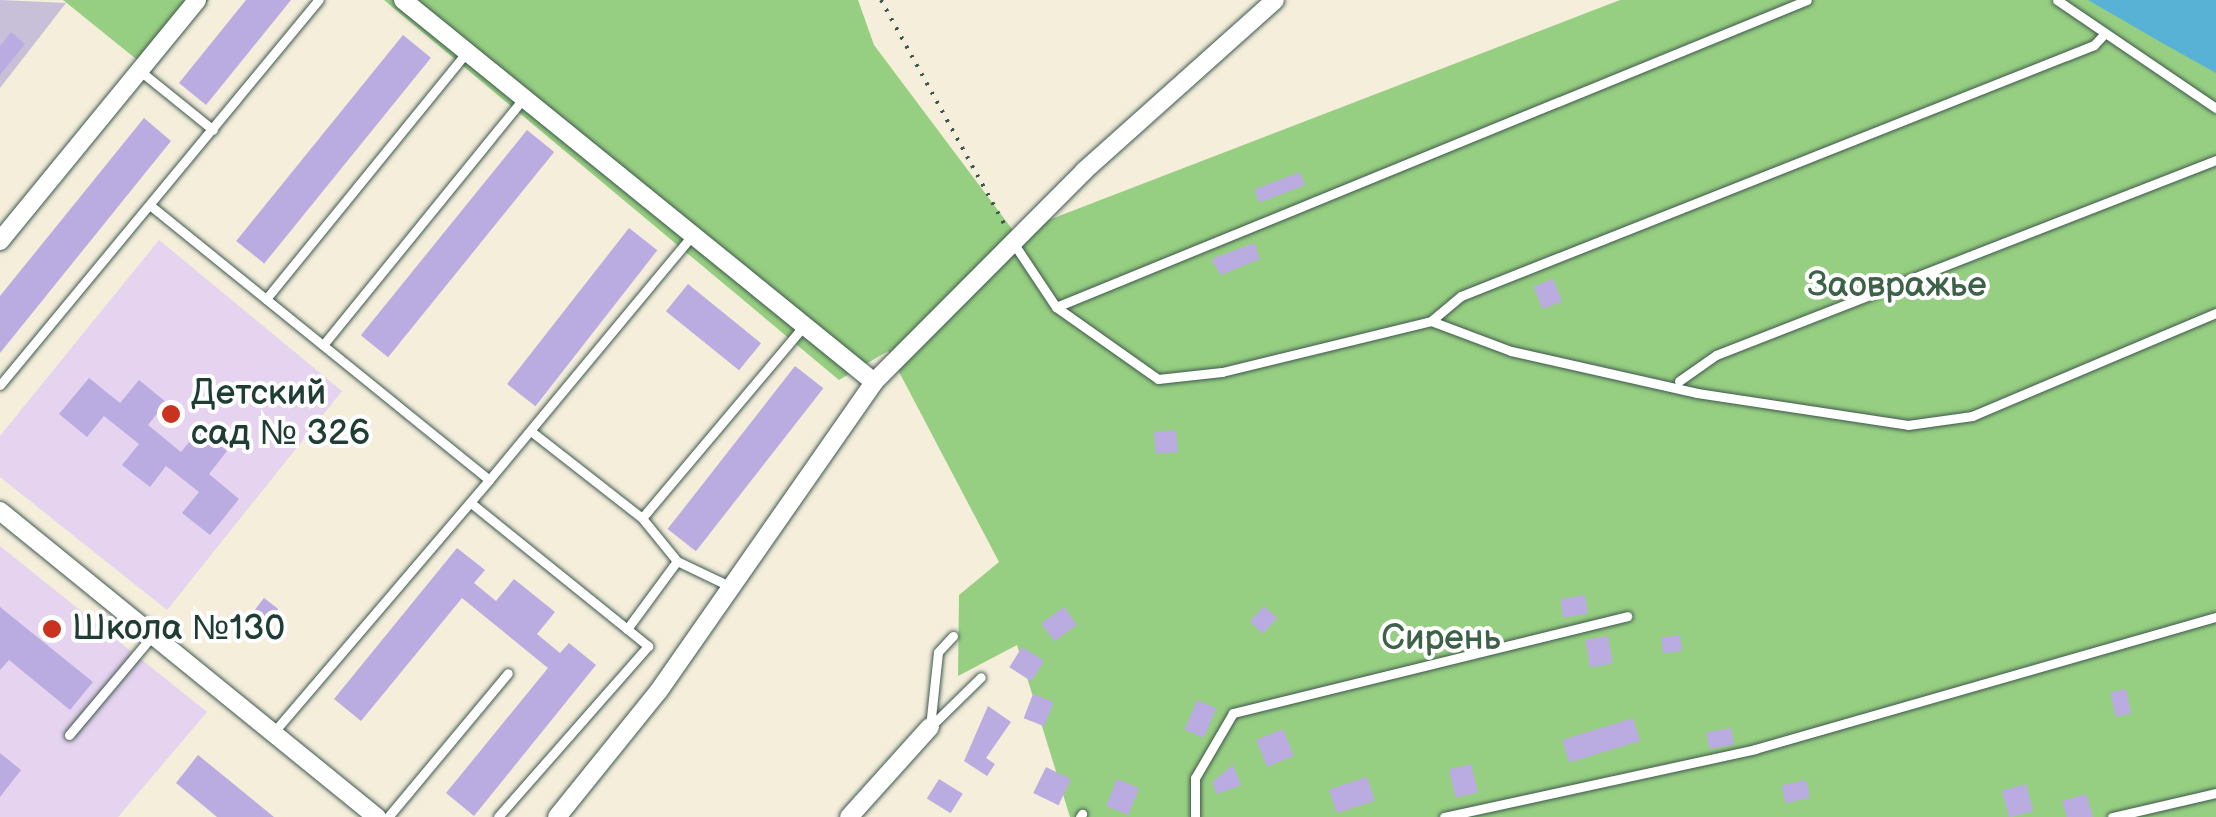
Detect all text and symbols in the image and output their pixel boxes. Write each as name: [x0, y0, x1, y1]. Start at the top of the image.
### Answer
park label: Заовражье: [1807, 265, 1987, 307]
place label: Детский сад № 326: [191, 373, 370, 455]
marker: Детский сад № 326: [160, 403, 182, 425]
place label: Школа №130: [72, 608, 285, 650]
marker: Школа №130: [41, 618, 63, 640]
park label: Сирень: [1381, 618, 1501, 660]

